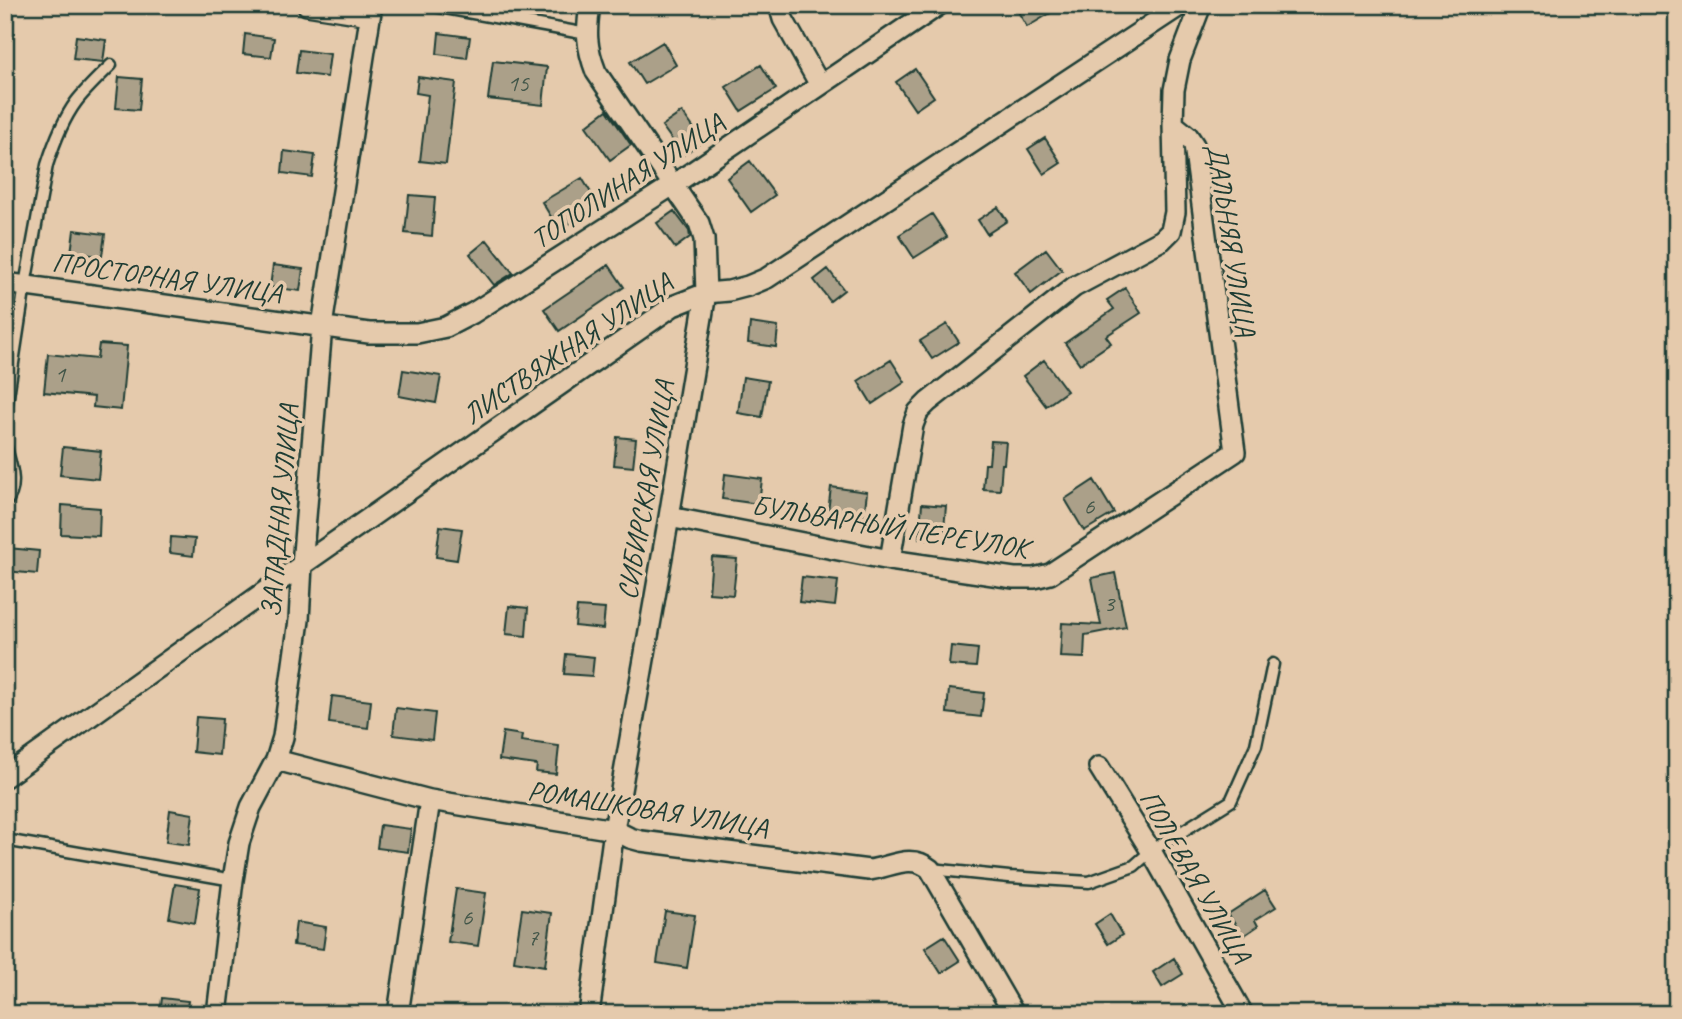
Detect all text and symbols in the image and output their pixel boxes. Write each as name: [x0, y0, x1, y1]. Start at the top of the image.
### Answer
house number: 15: [507, 68, 530, 98]
street label: ТОПОЛИНАЯ УЛИЦА: [524, 104, 731, 256]
street label: ДАЛЬНЯЯ УЛИЦА: [1199, 141, 1264, 340]
street label: ПРОСТОРНАЯ УЛИЦА: [50, 244, 286, 311]
street label: ЛИСТВЯЖНАЯ УЛИЦА: [456, 264, 680, 432]
house number: 1: [55, 359, 67, 389]
street label: СИБИРСКАЯ УЛИЦА: [609, 376, 682, 602]
street label: ЗАПАДНАЯ УЛИЦА: [253, 401, 306, 619]
street label: БУЛЬВАРНЫЙ ПЕРЕУЛОК: [749, 487, 1036, 567]
house number: 6: [1084, 491, 1096, 521]
house number: 3: [1104, 588, 1117, 618]
street label: РОМАШКОВАЯ УЛИЦА: [525, 772, 771, 845]
street label: ПОЛЕВАЯ УЛИЦА: [1132, 784, 1260, 971]
house number: 6: [462, 902, 474, 932]
house number: 7: [528, 922, 540, 952]

